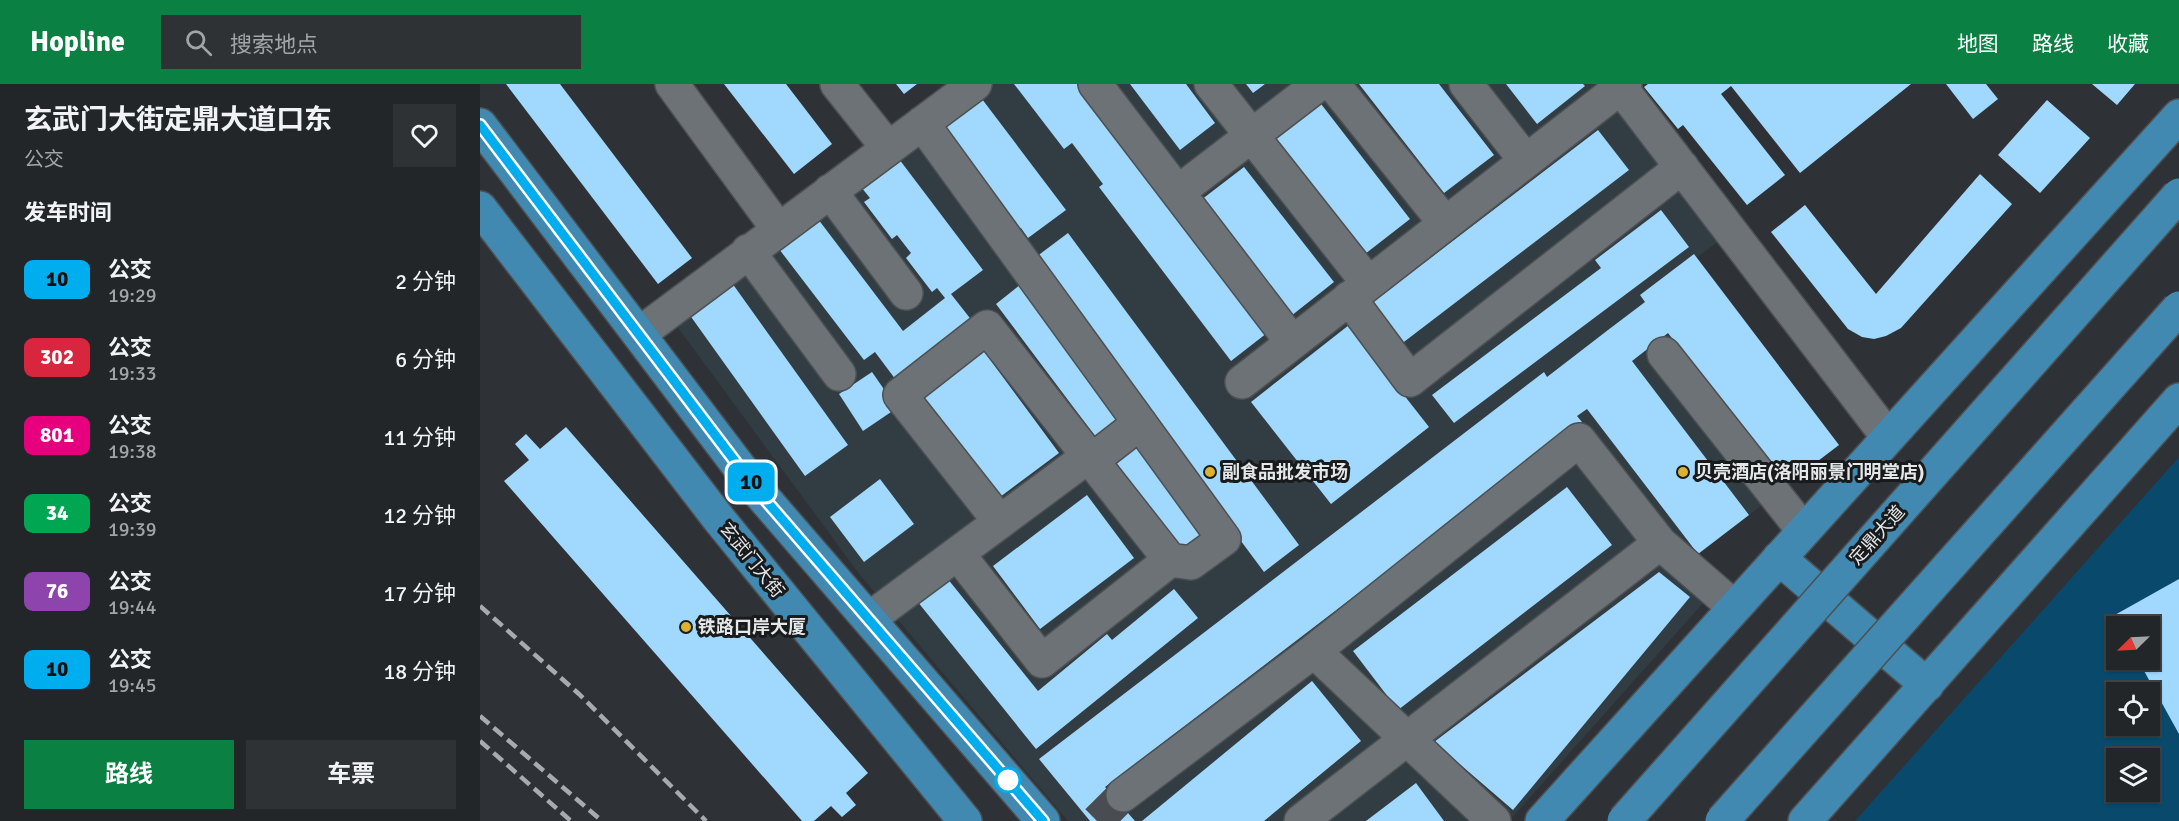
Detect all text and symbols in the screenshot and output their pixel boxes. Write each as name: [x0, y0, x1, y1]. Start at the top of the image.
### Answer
search box: [161, 15, 581, 69]
text: Hopline: [30, 25, 125, 59]
icon: search: [182, 26, 215, 59]
text: 搜索地点: [230, 31, 318, 58]
text: 地图: [1957, 31, 1999, 57]
text: 路线: [2032, 31, 2074, 57]
text: 收藏: [2107, 31, 2149, 57]
text: 玄武门大街定鼎大道口东: [24, 103, 332, 137]
button: heart: [393, 104, 456, 167]
text: 公交: [24, 147, 64, 172]
text: 发车时间: [24, 199, 112, 226]
text: 公交: [108, 256, 152, 283]
text: 10: [46, 266, 68, 292]
text: 2 分钟: [395, 268, 456, 295]
text: 19:29: [108, 283, 157, 308]
text: 公交: [108, 334, 152, 361]
text: 302: [40, 344, 74, 370]
text: 6 分钟: [395, 346, 456, 373]
text: 19:33: [108, 361, 157, 386]
text: 公交: [108, 412, 152, 439]
text: 801: [40, 422, 74, 448]
text: 11 分钟: [383, 424, 456, 451]
text: 19:38: [108, 439, 157, 464]
place label: 副食品批发市场: [1222, 461, 1348, 483]
place label: 贝壳酒店(洛阳丽景门明堂店): [1695, 461, 1925, 483]
line badge: 10: [724, 462, 778, 502]
marker: 副食品批发市场: [1203, 465, 1217, 479]
marker: 贝壳酒店(洛阳丽景门明堂店): [1676, 465, 1690, 479]
text: 10: [740, 469, 762, 495]
text: 公交: [108, 490, 152, 517]
text: 34: [46, 500, 68, 526]
street label: 定鼎大道: [1845, 501, 1909, 569]
text: 12 分钟: [383, 502, 456, 529]
text: 19:39: [108, 517, 157, 542]
street label: 玄武门大街: [715, 518, 789, 602]
text: 公交: [108, 568, 152, 595]
text: 76: [46, 578, 68, 604]
text: 17 分钟: [383, 580, 456, 607]
text: 19:44: [108, 595, 157, 620]
place label: 铁路口岸大厦: [698, 616, 806, 638]
north arrow: [2106, 616, 2160, 670]
map controls: [2106, 616, 2160, 802]
marker: 铁路口岸大厦: [679, 620, 693, 634]
text: 公交: [108, 646, 152, 673]
text: 10: [46, 656, 68, 682]
text: 18 分钟: [383, 658, 456, 685]
text: 19:45: [108, 673, 157, 698]
button: locate: [2106, 682, 2160, 736]
button: 路线: [24, 740, 234, 809]
button: 车票: [246, 740, 456, 809]
button: layers: [2106, 748, 2160, 802]
unlabelled marker: [995, 767, 1021, 793]

